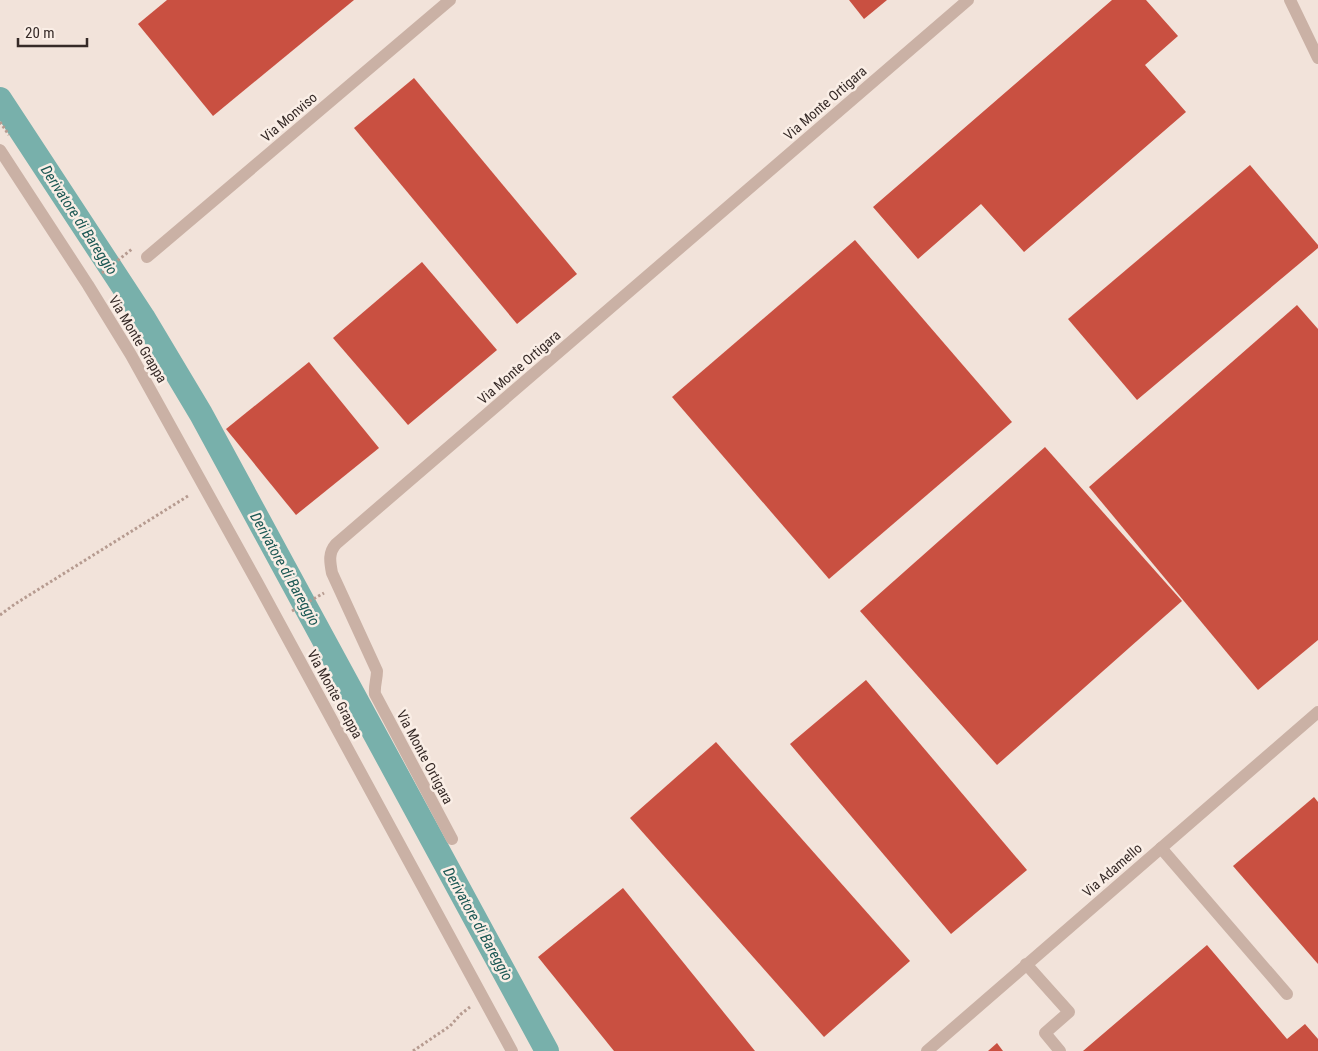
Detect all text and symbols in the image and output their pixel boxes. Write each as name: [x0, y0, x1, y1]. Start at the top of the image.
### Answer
scale bar: [18, 15, 86, 47]
text: 20 m: [25, 24, 55, 42]
street label: Via Monte Ortigara: [781, 63, 869, 143]
street label: Via Monviso: [258, 89, 320, 145]
water label: Derivatore di Bareggio: [37, 162, 121, 278]
street label: Via Monte Grappa: [106, 293, 170, 385]
street label: Via Monte Ortigara: [475, 327, 563, 407]
water label: Derivatore di Bareggio: [246, 509, 324, 629]
street label: Via Monte Grappa: [304, 647, 366, 741]
street label: Via Monte Ortigara: [394, 707, 456, 807]
street label: Via Adamello: [1079, 840, 1145, 900]
water label: Derivatore di Bareggio: [439, 864, 517, 984]

